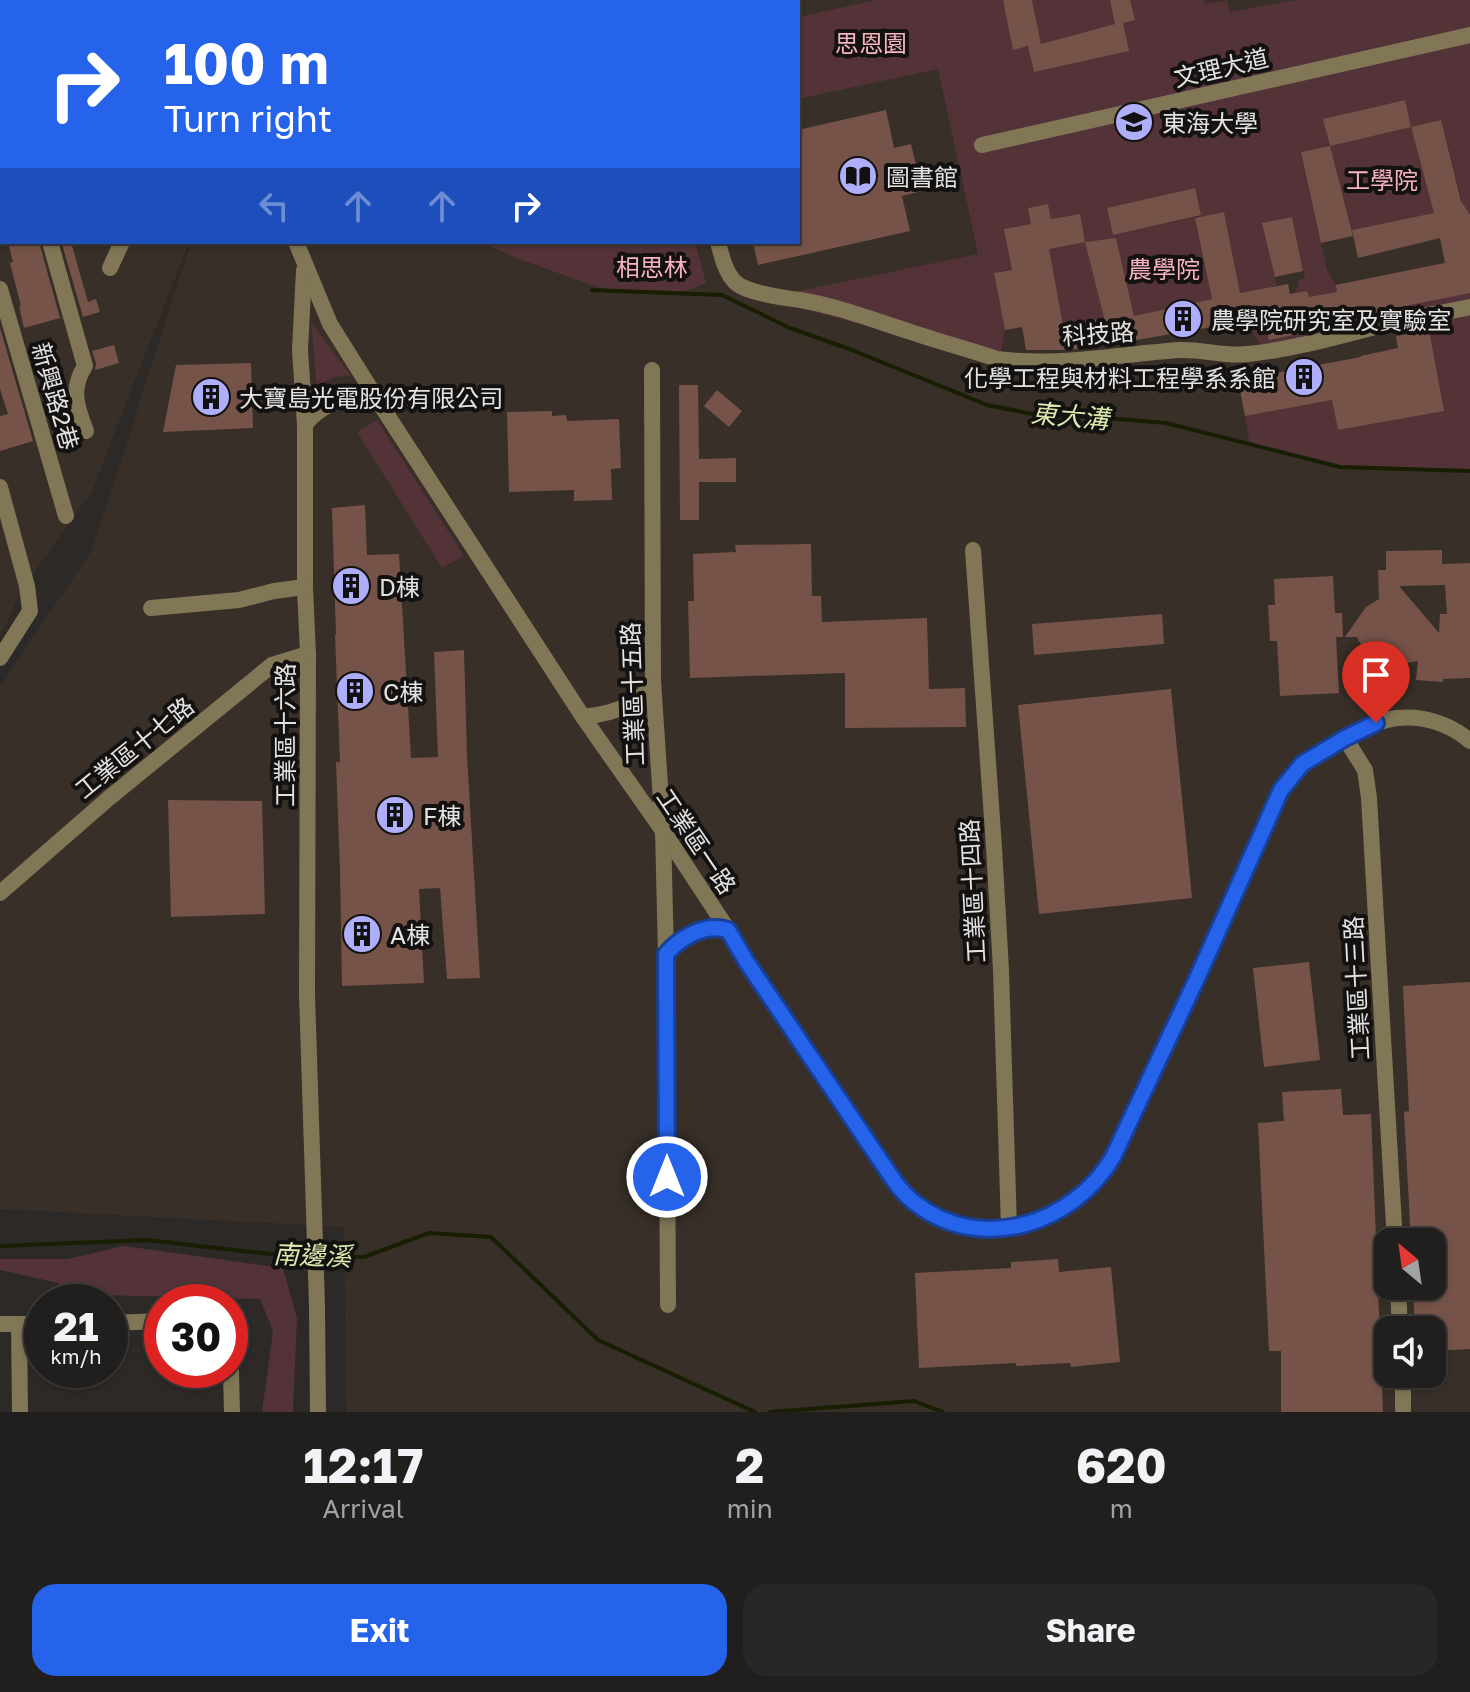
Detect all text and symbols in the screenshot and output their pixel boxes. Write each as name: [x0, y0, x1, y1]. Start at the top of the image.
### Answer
park label: 思恩園: [835, 28, 907, 57]
text: 100 m: [164, 29, 329, 96]
icon: right: [32, 32, 136, 136]
street label: 文理大道: [1171, 42, 1271, 92]
text: Turn right: [164, 97, 332, 140]
school or university icon: 東海大學: [1113, 101, 1155, 143]
place label: 東海大學: [1162, 108, 1258, 137]
library icon: 圖書館: [837, 155, 879, 197]
place label: 圖書館: [886, 162, 958, 191]
park label: 工學院: [1346, 165, 1418, 194]
icon: left: [252, 184, 296, 228]
icon: ahead: [336, 184, 380, 228]
icon: ahead: [420, 184, 464, 228]
icon: right: [504, 184, 548, 228]
park label: 相思林: [616, 252, 688, 281]
park label: 農學院: [1128, 254, 1200, 283]
building icon: 農學院研究室及實驗室: [1162, 298, 1204, 340]
place label: 農學院研究室及實驗室: [1211, 305, 1451, 334]
street label: 科技路: [1061, 316, 1135, 350]
street label: 新興路2巷: [27, 339, 85, 453]
building icon: 化學工程與材料工程學系系館: [1283, 356, 1325, 398]
place label: 化學工程與材料工程學系系館: [964, 363, 1276, 392]
building icon: 大寶島光電股份有限公司: [190, 376, 232, 418]
place label: 大寶島光電股份有限公司: [239, 383, 503, 412]
water label: 東大溝: [1030, 397, 1114, 435]
building icon: D棟: [330, 565, 372, 607]
place label: D棟: [379, 572, 420, 601]
street label: 工業區十五路: [615, 622, 649, 766]
pin: [1342, 641, 1410, 723]
icon: arrive: [1354, 653, 1398, 697]
street label: 工業區十六路: [270, 663, 299, 807]
building icon: C棟: [334, 670, 376, 712]
place label: C棟: [383, 677, 423, 706]
street label: 工業區十七路: [69, 690, 199, 804]
street label: 工業區一路: [651, 783, 743, 899]
building icon: F棟: [374, 794, 416, 836]
place label: F棟: [423, 801, 461, 830]
street label: 工業區十四路: [954, 818, 990, 964]
building icon: A棟: [341, 913, 383, 955]
street label: 工業區十三路: [1338, 915, 1374, 1061]
place label: A棟: [390, 920, 430, 949]
position arrow: [625, 1135, 709, 1219]
north arrow: [1374, 1228, 1446, 1300]
map controls: [1374, 1228, 1446, 1388]
water label: 南邊溪: [272, 1238, 356, 1272]
speed limit sign: 30: [144, 1284, 248, 1388]
text: 21: [54, 1302, 99, 1350]
button: sound: [1374, 1316, 1446, 1388]
text: km/h: [51, 1344, 101, 1368]
text: 12:17: [303, 1436, 423, 1494]
text: 2: [735, 1436, 764, 1494]
text: 620: [1076, 1436, 1167, 1494]
text: Arrival: [323, 1493, 404, 1524]
text: min: [727, 1493, 773, 1524]
text: m: [1110, 1493, 1133, 1524]
button: Exit: [32, 1584, 727, 1676]
button: Share: [743, 1584, 1438, 1676]

